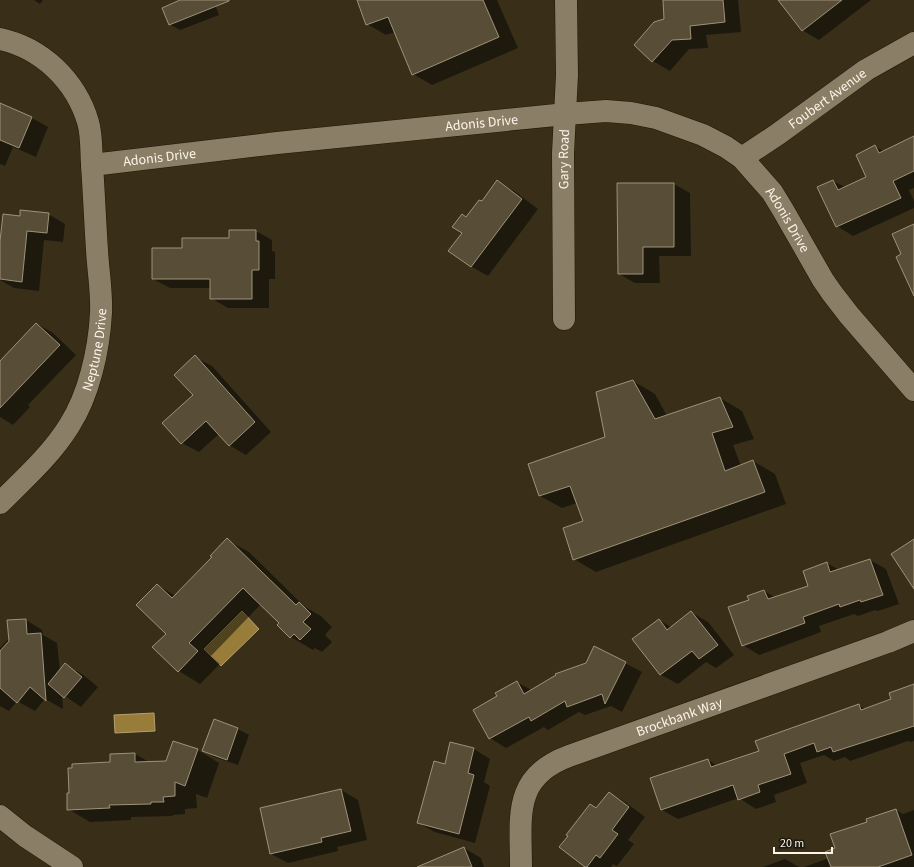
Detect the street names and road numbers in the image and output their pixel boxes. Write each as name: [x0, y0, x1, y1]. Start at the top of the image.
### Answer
street label: Foubert Avenue: [785, 64, 871, 134]
street label: Adonis Drive: [444, 110, 519, 137]
street label: Gary Road: [554, 128, 575, 189]
street label: Adonis Drive: [122, 144, 197, 172]
street label: Adonis Drive: [761, 182, 814, 257]
street label: Neptune Drive: [77, 308, 112, 394]
street label: Brockbank Way: [634, 693, 726, 742]

